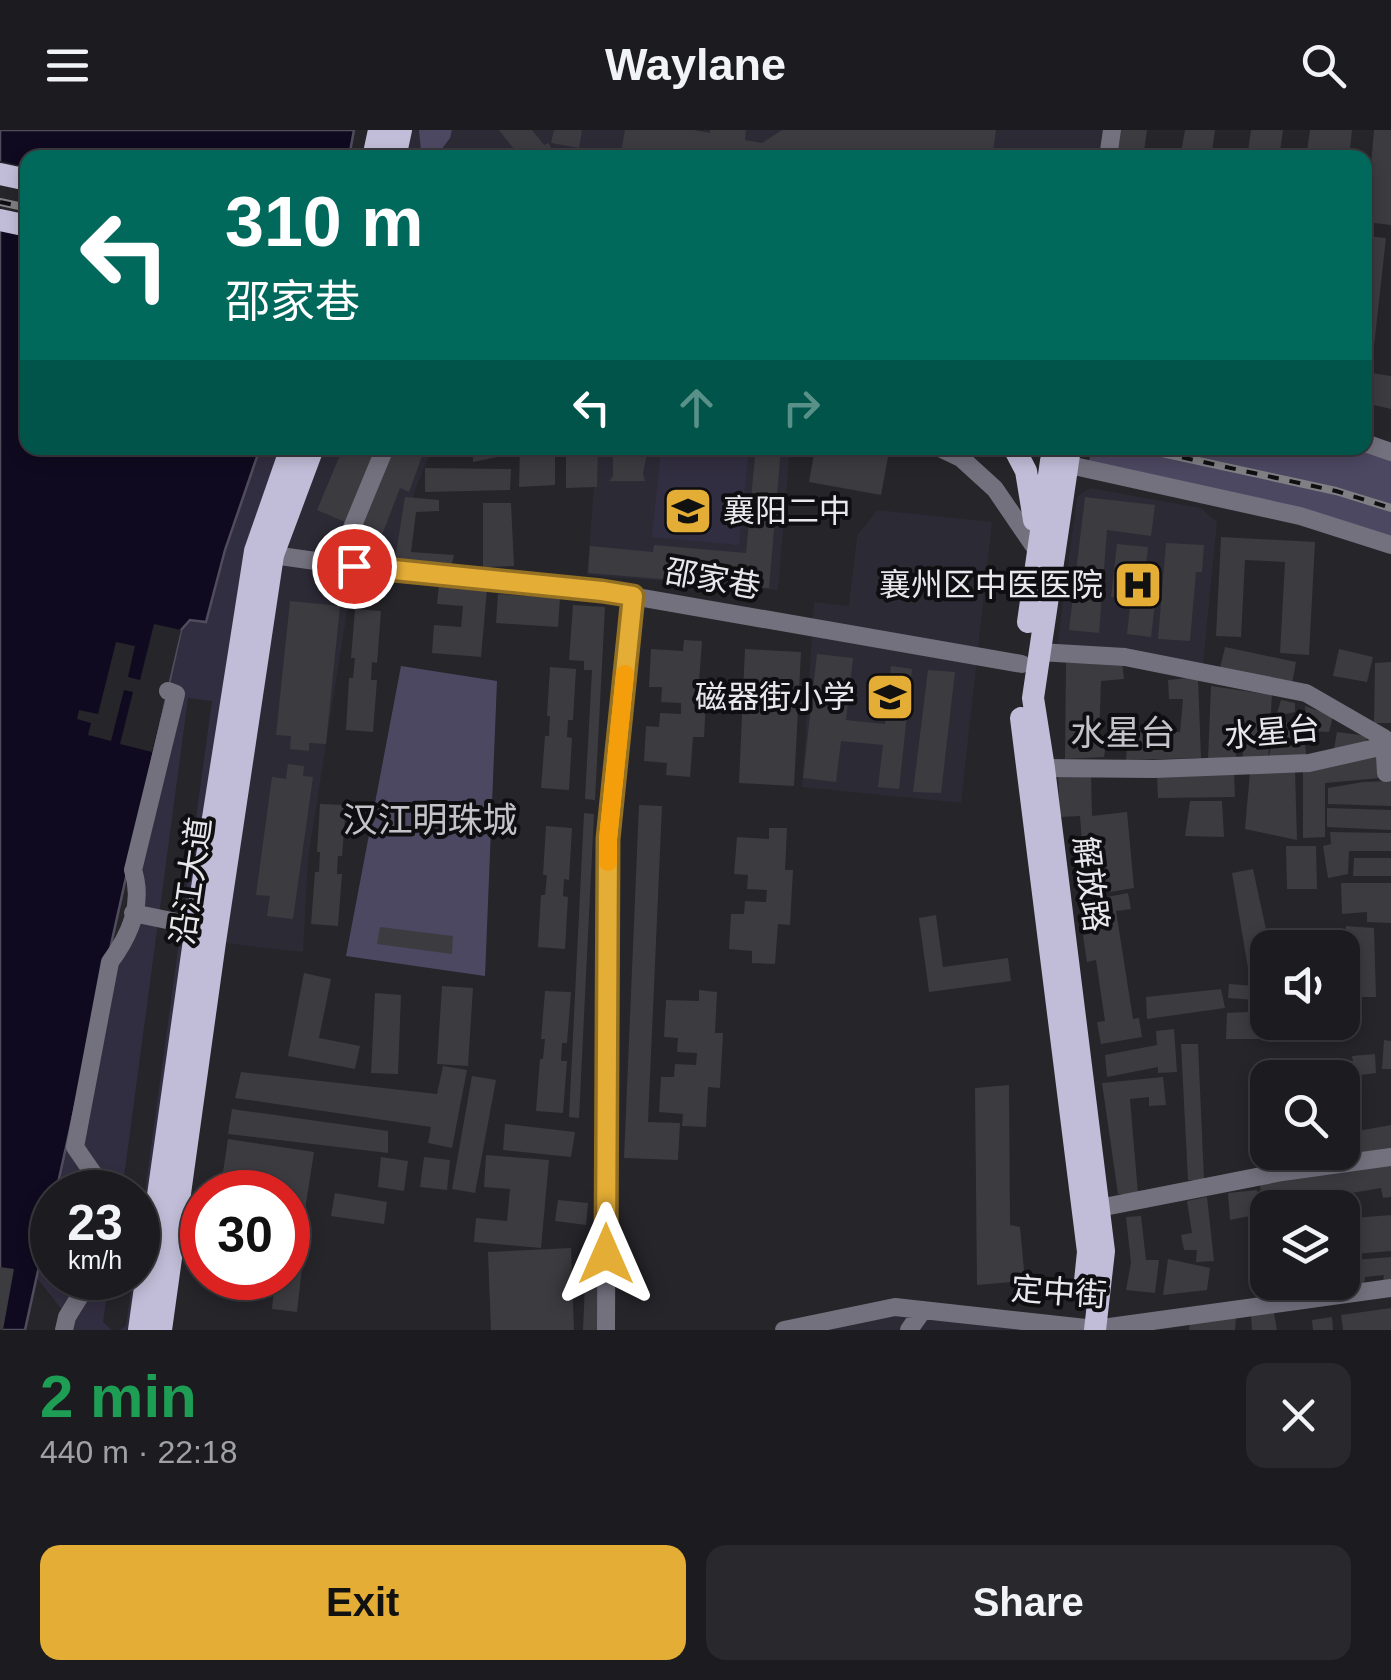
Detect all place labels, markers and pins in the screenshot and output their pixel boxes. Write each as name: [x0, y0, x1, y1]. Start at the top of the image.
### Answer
school or university icon: 襄阳二中: [662, 485, 714, 537]
place label: 襄阳二中: [723, 493, 851, 529]
pin: [312, 524, 397, 609]
hospital icon: 襄州区中医医院: [1112, 559, 1164, 611]
place label: 襄州区中医医院: [879, 567, 1103, 603]
school or university icon: 磁器街小学: [864, 671, 916, 723]
place label: 磁器街小学: [695, 679, 855, 715]

